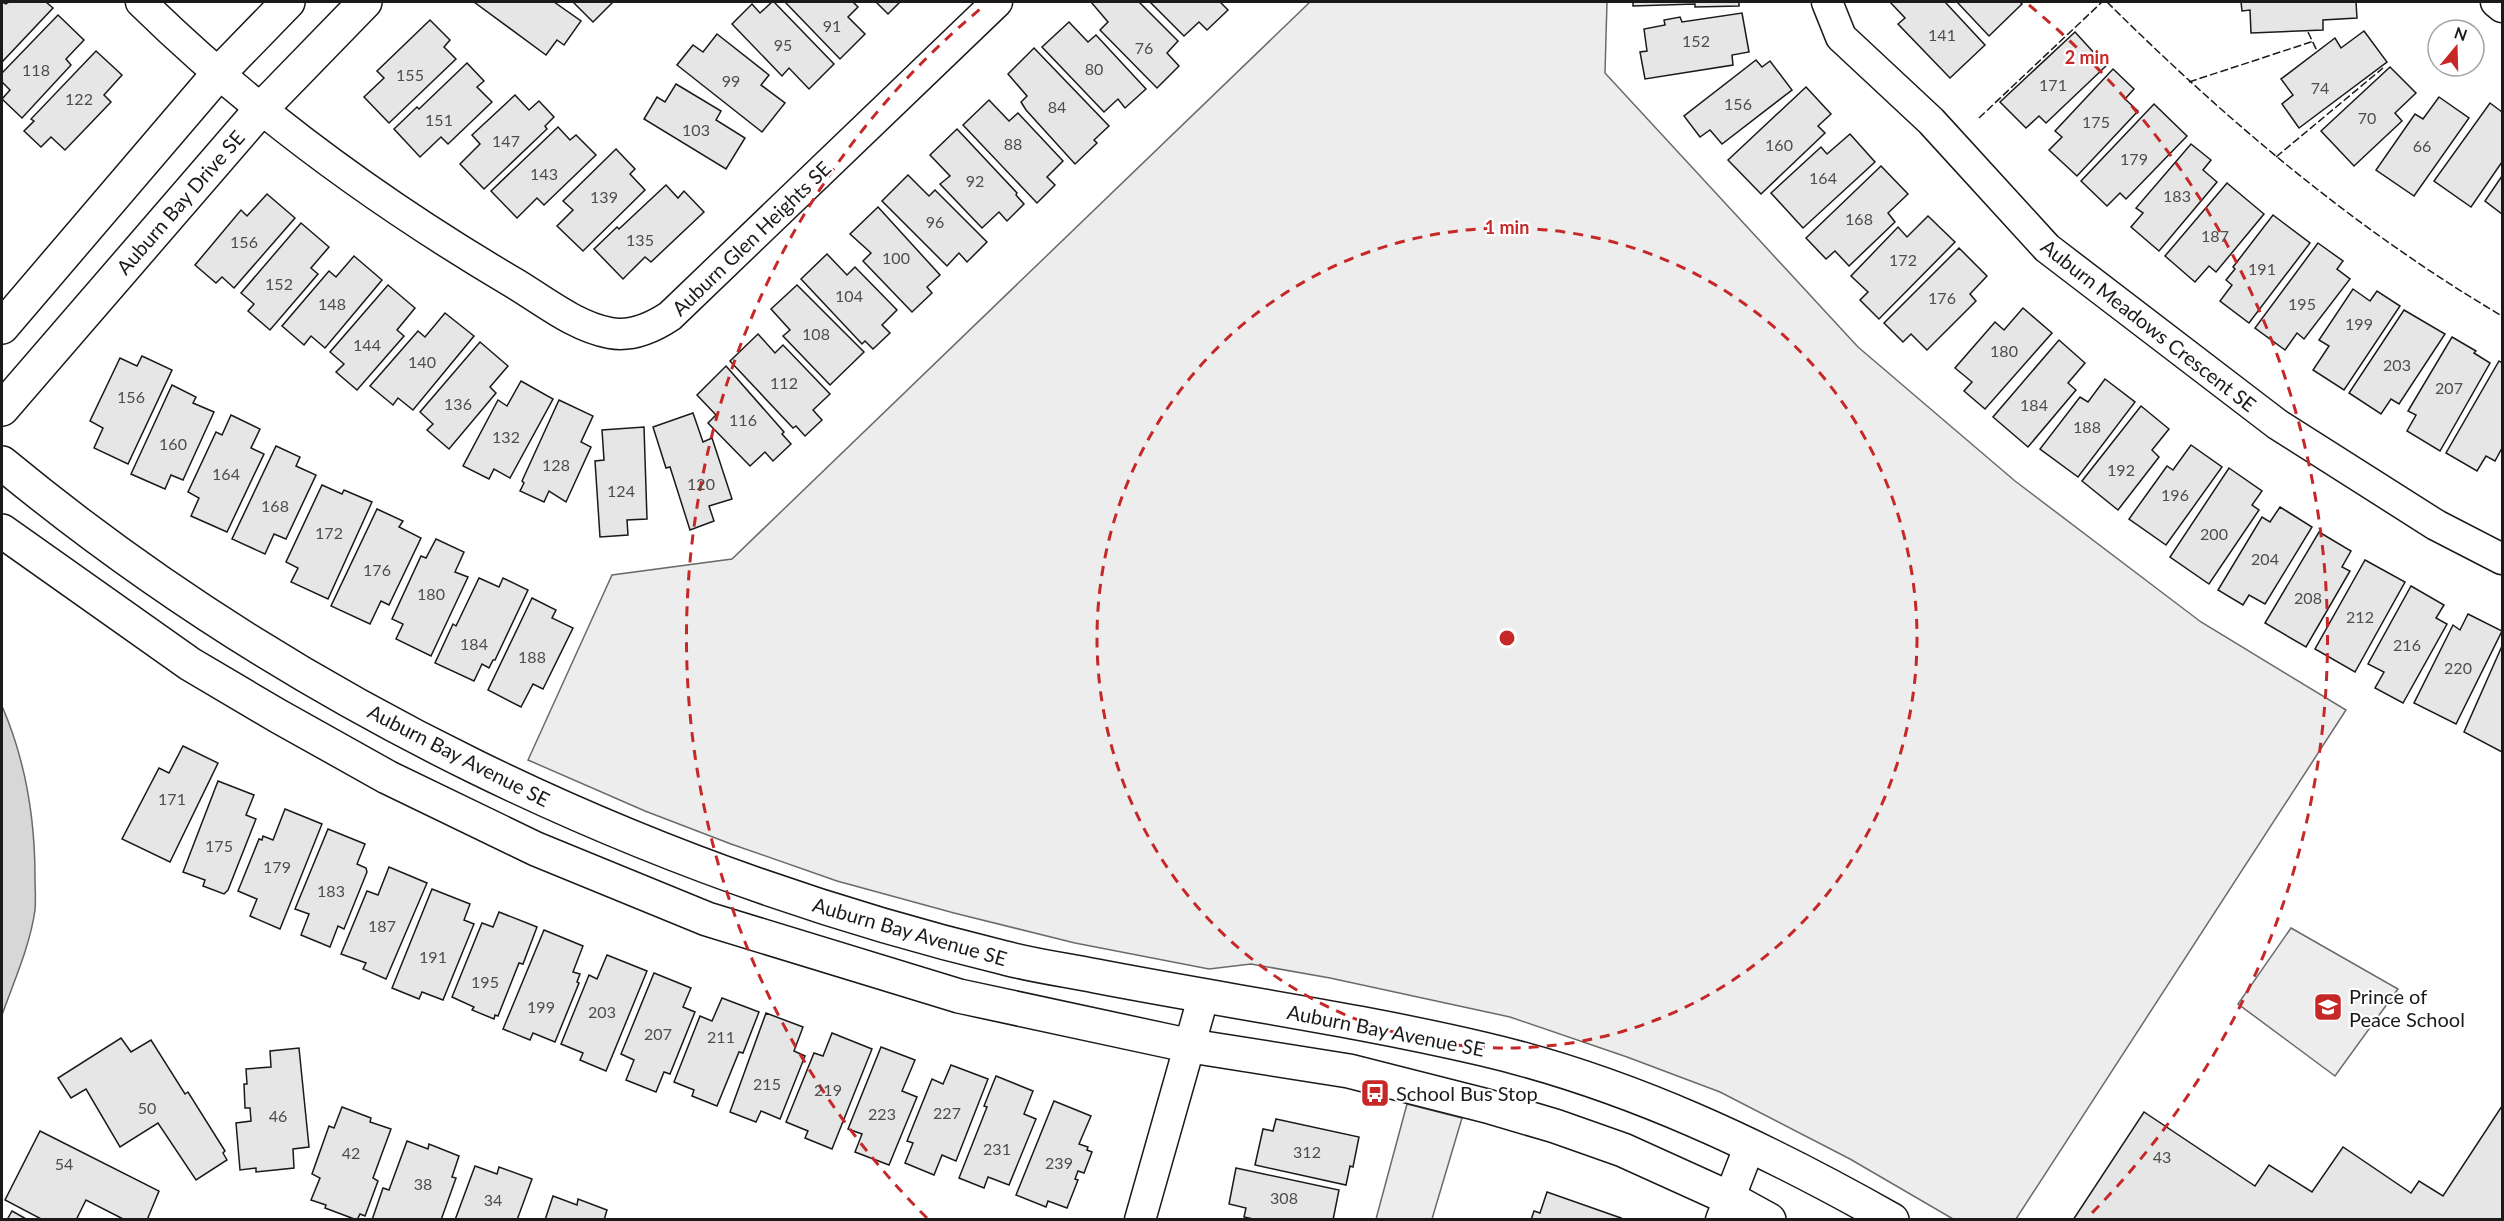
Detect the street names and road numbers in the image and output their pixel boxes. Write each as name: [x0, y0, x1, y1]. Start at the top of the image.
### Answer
street label: Auburn Bay Drive SE: [111, 125, 249, 279]
street label: Auburn Glen Heights SE: [667, 156, 835, 320]
street label: Auburn Meadows Crescent SE: [2037, 234, 2261, 416]
street label: Auburn Bay Avenue SE: [364, 699, 554, 811]
street label: Auburn Bay Avenue SE: [810, 892, 1010, 970]
street label: Auburn Bay Avenue SE: [1285, 999, 1487, 1061]

